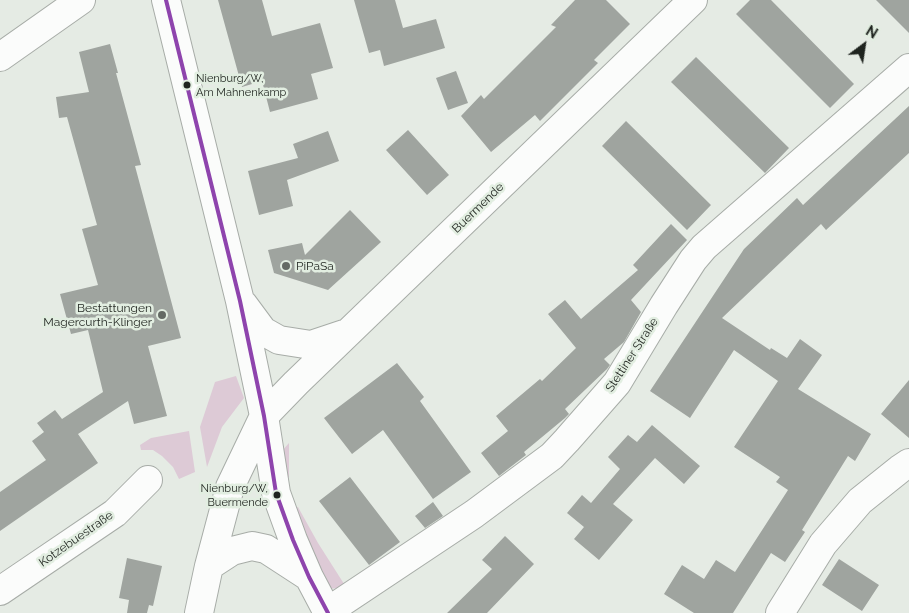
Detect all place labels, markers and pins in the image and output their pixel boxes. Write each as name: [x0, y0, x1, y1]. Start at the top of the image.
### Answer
place label: Nienburg/W, Am Mahnenkamp: [196, 72, 286, 98]
marker: Nienburg/W, Am Mahnenkamp: [182, 80, 192, 90]
place label: PiPaSa: [296, 259, 334, 273]
marker: PiPaSa: [280, 260, 292, 272]
place label: Bestattungen Magercurth-Klinger: [43, 301, 152, 329]
marker: Bestattungen Magercurth-Klinger: [156, 309, 168, 321]
place label: Nienburg/W, Buermende: [201, 482, 268, 508]
marker: Nienburg/W, Buermende: [272, 490, 282, 500]

